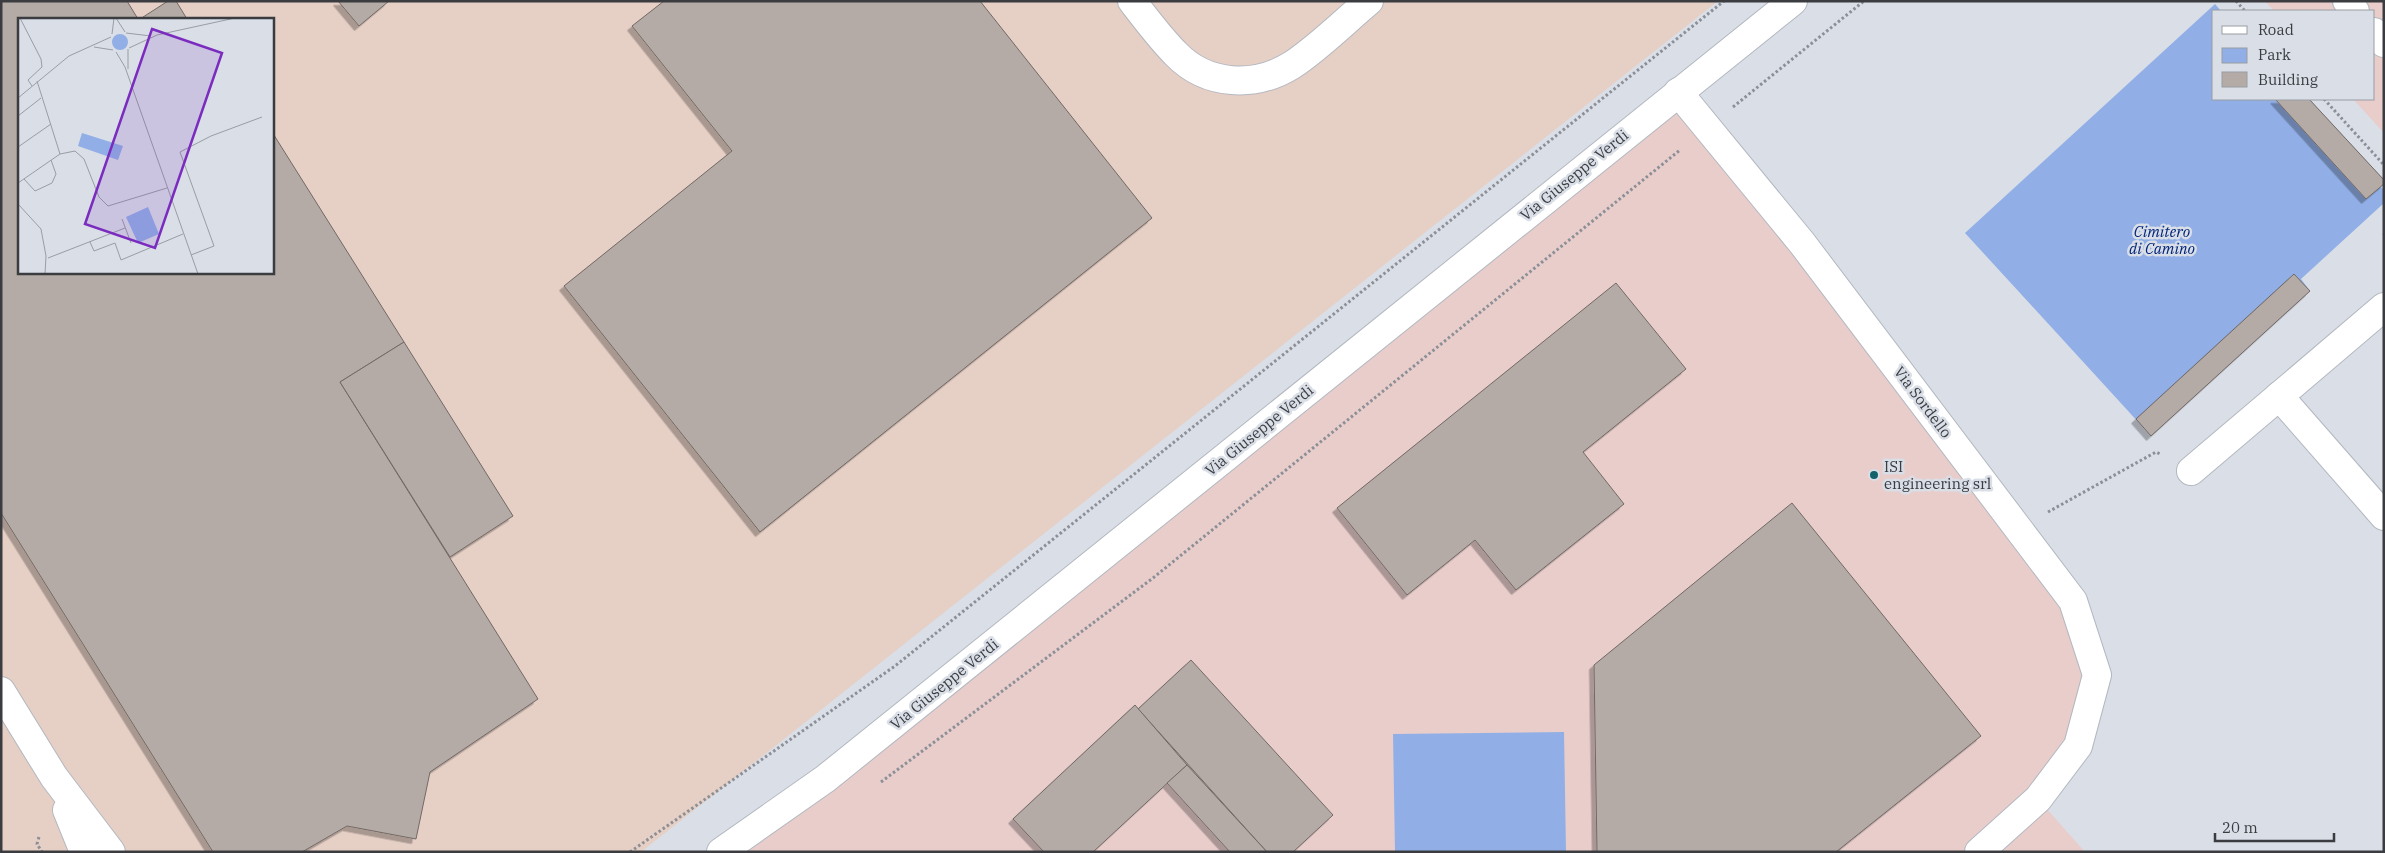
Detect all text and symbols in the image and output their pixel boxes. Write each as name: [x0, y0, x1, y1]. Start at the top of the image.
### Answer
legend: [2212, 10, 2375, 100]
inset map: [18, 18, 274, 274]
text: Road: [2258, 20, 2294, 39]
text: Park: [2258, 45, 2291, 64]
text: Building: [2258, 70, 2318, 89]
street label: Via Giuseppe Verdi: [1516, 125, 1632, 225]
park label: Cimitero di Camino: [2129, 222, 2195, 258]
street label: Via Sordello: [1890, 362, 1956, 442]
street label: Via Giuseppe Verdi: [1201, 380, 1317, 480]
place label: ISI engineering srl: [1884, 457, 1991, 493]
marker: ISI engineering srl: [1868, 469, 1880, 481]
street label: Via Giuseppe Verdi: [886, 634, 1002, 734]
scale bar: [2215, 810, 2334, 842]
text: 20 m: [2222, 818, 2258, 837]

